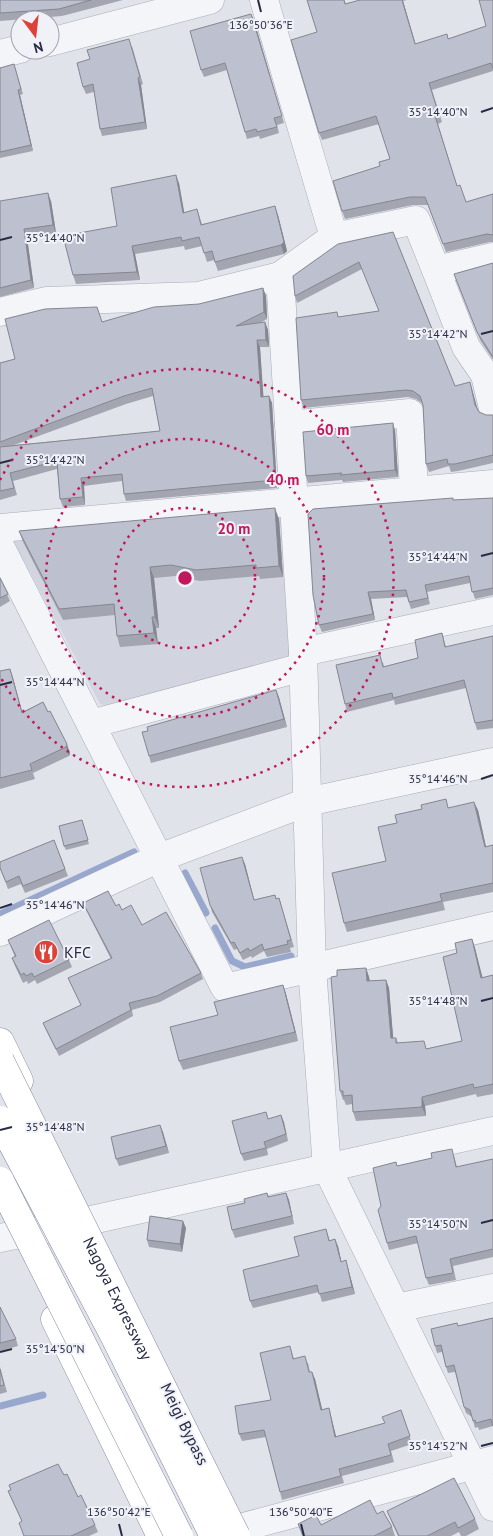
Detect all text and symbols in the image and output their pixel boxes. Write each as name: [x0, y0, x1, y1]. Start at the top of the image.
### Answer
north arrow: [10, 10, 60, 60]
text: 136°50'36"E: [229, 17, 293, 32]
text: N: [32, 38, 45, 57]
text: 35°14'40"N: [408, 104, 468, 119]
text: 35°14'40"N: [25, 230, 85, 245]
text: 35°14'42"N: [408, 326, 468, 341]
text: 60 m: [317, 420, 349, 439]
text: 35°14'42"N: [25, 452, 85, 467]
text: 40 m: [267, 470, 299, 489]
text: 20 m: [218, 519, 250, 538]
text: 35°14'44"N: [408, 549, 468, 564]
centre of rings: [176, 569, 194, 587]
text: 35°14'44"N: [25, 674, 85, 689]
text: 35°14'46"N: [408, 771, 468, 786]
text: 35°14'46"N: [25, 897, 85, 912]
restaurant icon: KFC: [33, 939, 59, 965]
place label: KFC: [64, 942, 91, 962]
text: 35°14'48"N: [408, 993, 468, 1008]
text: 35°14'48"N: [25, 1119, 85, 1134]
text: 35°14'50"N: [408, 1216, 468, 1231]
street label: Nagoya Expressway: [79, 1233, 157, 1364]
text: 35°14'50"N: [25, 1341, 85, 1356]
street label: Meigi Bypass: [156, 1380, 214, 1469]
text: 35°14'52"N: [408, 1438, 468, 1453]
text: 136°50'42"E: [87, 1504, 151, 1519]
text: 136°50'40"E: [269, 1504, 333, 1519]

